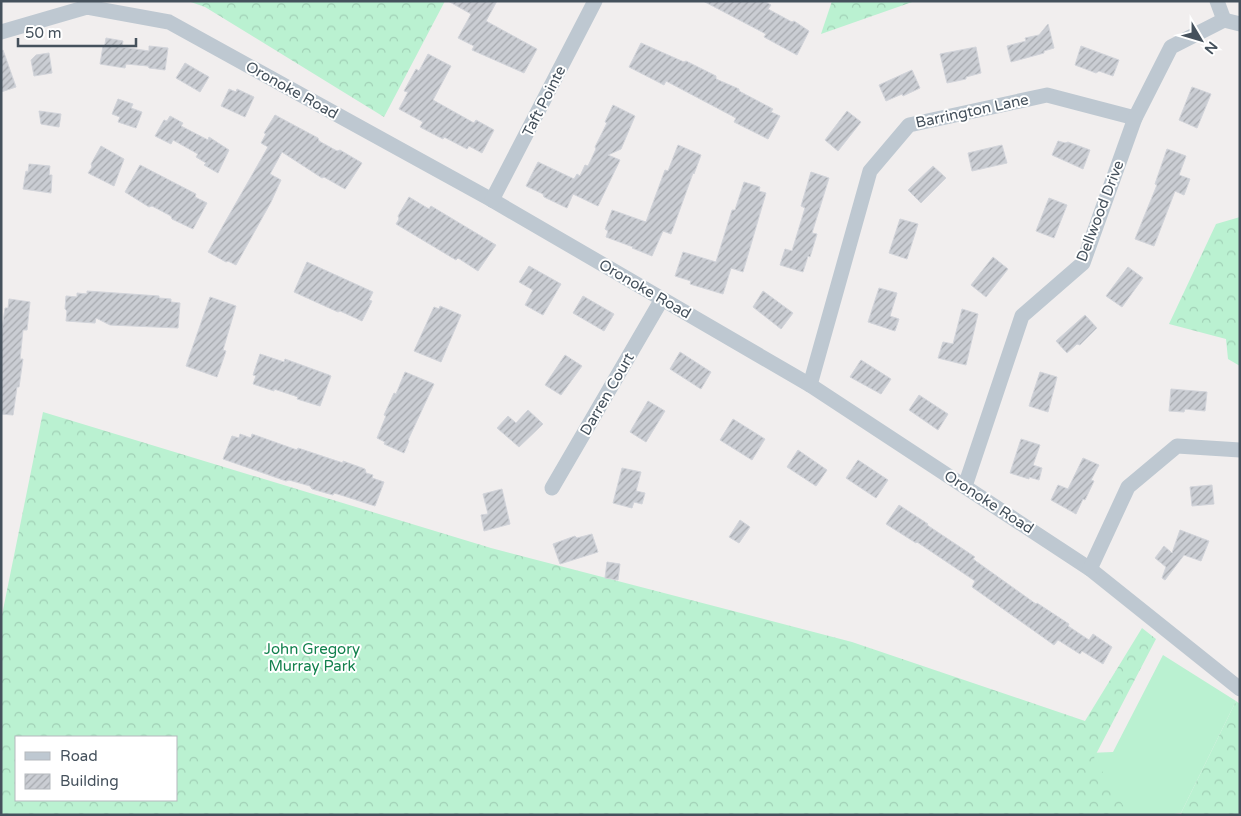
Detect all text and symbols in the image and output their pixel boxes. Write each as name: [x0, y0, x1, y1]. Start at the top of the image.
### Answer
scale bar: [18, 15, 135, 47]
north arrow: [1176, 15, 1226, 65]
text: 50 m: [25, 24, 62, 42]
text: N: [1201, 38, 1221, 57]
street label: Oronoke Road: [243, 57, 341, 123]
street label: Taft Pointe: [518, 63, 570, 139]
street label: Barrington Lane: [914, 90, 1030, 132]
street label: Dellwood Drive: [1072, 158, 1128, 264]
street label: Oronoke Road: [596, 255, 694, 323]
street label: Darren Court: [576, 349, 638, 438]
street label: Oronoke Road: [941, 466, 1037, 538]
park label: John Gregory Murray Park: [264, 640, 360, 675]
legend: [15, 736, 178, 801]
text: Road: [60, 747, 98, 765]
text: Building: [60, 772, 119, 790]

